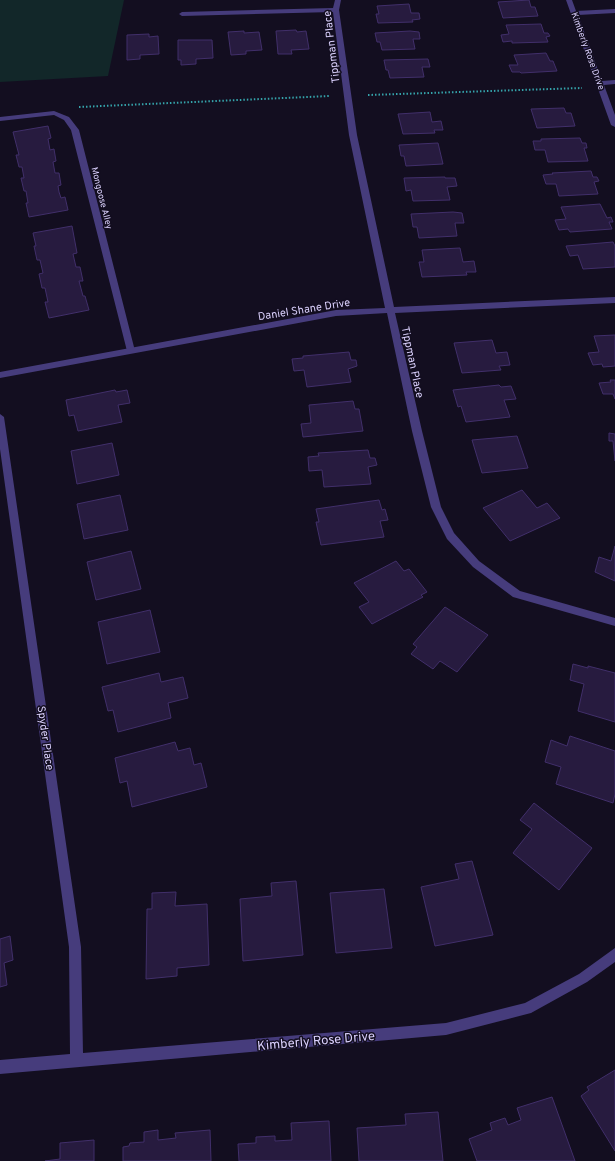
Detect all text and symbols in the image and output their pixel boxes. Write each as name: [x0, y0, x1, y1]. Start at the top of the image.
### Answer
street label: Tippman Place: [321, 10, 343, 84]
street label: Kimberly Rose Drive: [568, 11, 607, 92]
street label: Mongoose Alley: [88, 166, 115, 231]
street label: Daniel Shane Drive: [257, 296, 351, 324]
street label: Tippman Place: [398, 325, 426, 399]
street label: Spyder Place: [34, 705, 56, 771]
street label: Kimberly Rose Drive: [257, 1029, 376, 1055]

